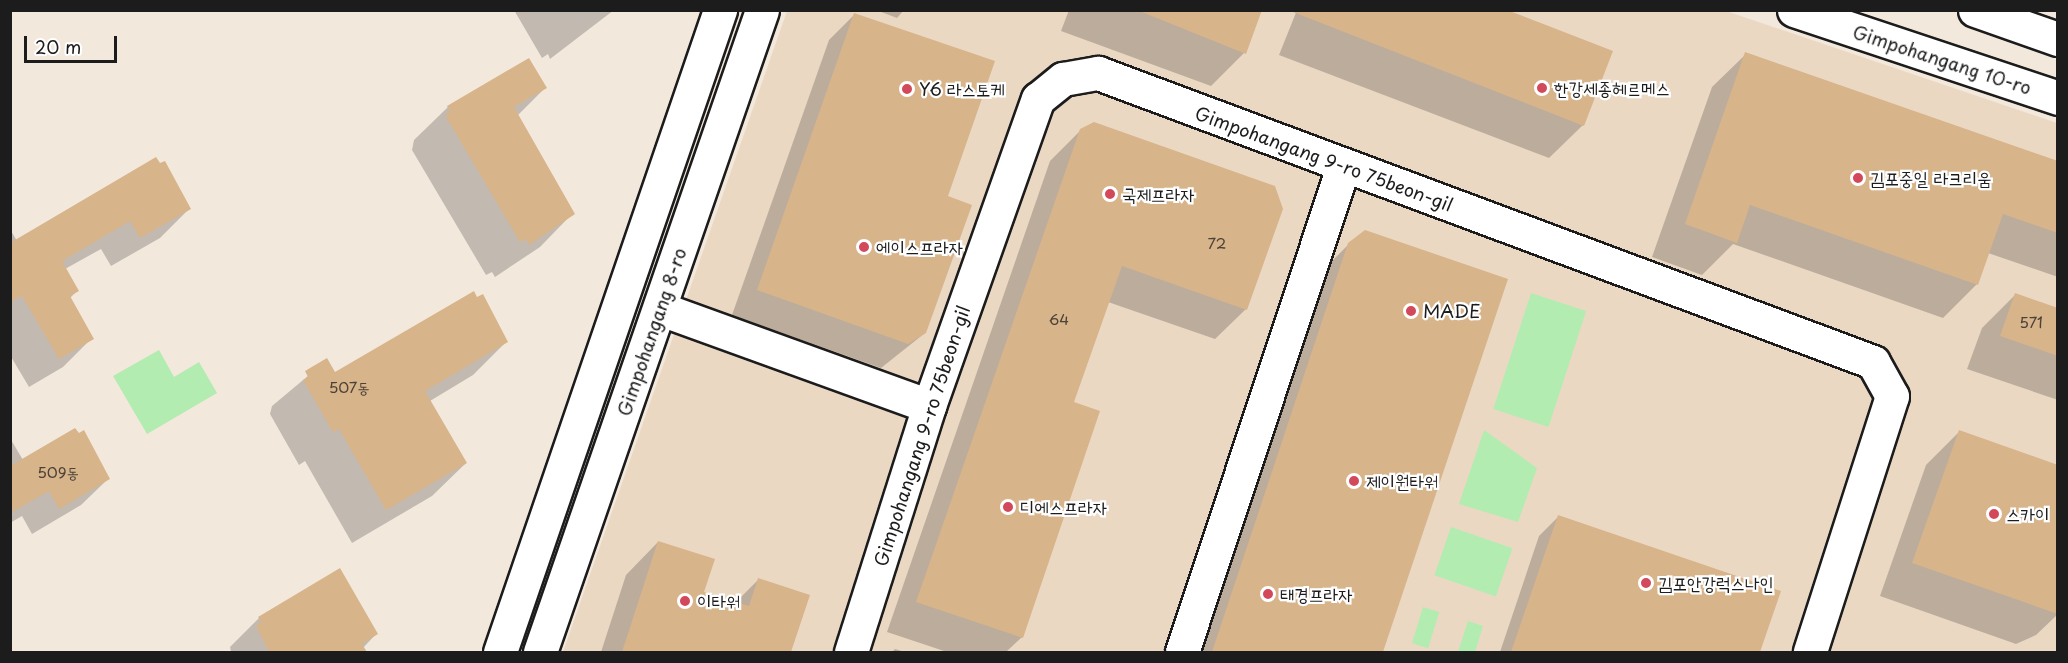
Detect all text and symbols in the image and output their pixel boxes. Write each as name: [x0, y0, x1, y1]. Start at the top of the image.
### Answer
street label: Gimpohangang 10-ro: [1850, 21, 2034, 99]
scale bar: [27, 24, 120, 62]
text: 20 m: [35, 33, 81, 60]
place label: 한강세종헤르메스: [1554, 77, 1670, 99]
place label: Y6 라스토케: [919, 78, 1006, 100]
marker: 한강세종헤르메스: [1535, 81, 1549, 95]
marker: Y6 라스토케: [900, 82, 914, 96]
street label: Gimpohangang 9-ro 75beon-gil: [1192, 102, 1456, 216]
place label: 김포중일 라크리움: [1870, 167, 1992, 189]
marker: 김포중일 라크리움: [1851, 171, 1865, 185]
place label: 국제프라자: [1122, 183, 1194, 205]
marker: 국제프라자: [1103, 187, 1117, 201]
house number: 72: [1208, 234, 1226, 252]
place label: 에이스프라자: [876, 236, 963, 258]
marker: 에이스프라자: [857, 240, 871, 254]
street label: Gimpohangang 8-ro: [613, 245, 691, 419]
place label: MADE: [1423, 300, 1481, 322]
street label: Gimpohangang 9-ro 75beon-gil: [870, 303, 974, 569]
marker: MADE: [1404, 304, 1418, 318]
house number: 64: [1049, 310, 1069, 328]
house number: 571: [2019, 313, 2043, 331]
house number: 507동: [329, 378, 369, 396]
house number: 509동: [37, 463, 79, 481]
place label: 제이원타워: [1366, 470, 1438, 492]
marker: 제이원타워: [1347, 474, 1361, 488]
place label: 디에스프라자: [1020, 496, 1107, 518]
marker: 디에스프라자: [1001, 500, 1015, 514]
place label: 스카이: [2006, 503, 2049, 525]
marker: 스카이: [1987, 507, 2001, 521]
place label: 김포안강럭스나인: [1658, 572, 1774, 594]
marker: 김포안강럭스나인: [1639, 576, 1653, 590]
place label: 태경프라자: [1280, 583, 1352, 605]
marker: 태경프라자: [1261, 587, 1275, 601]
place label: 이타워: [697, 590, 740, 612]
marker: 이타워: [678, 594, 692, 608]

